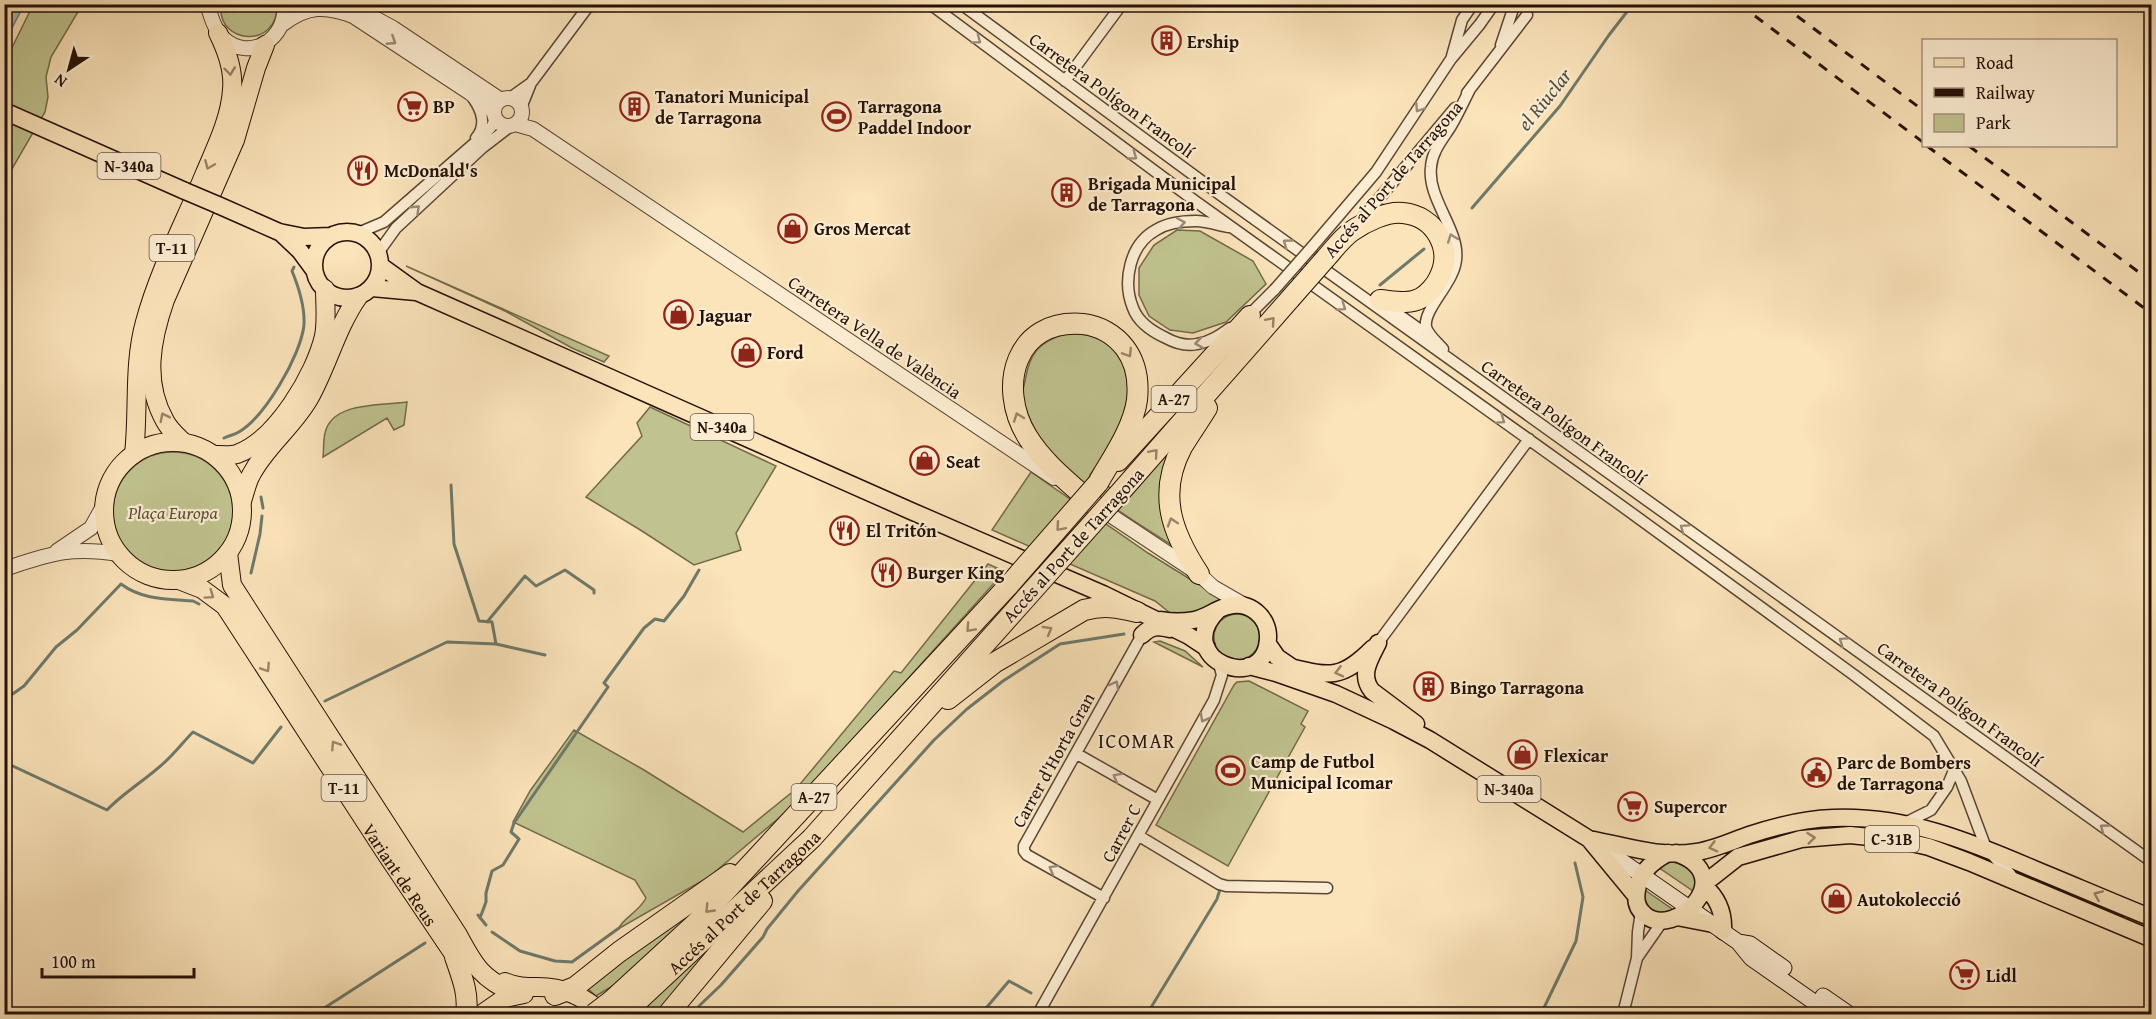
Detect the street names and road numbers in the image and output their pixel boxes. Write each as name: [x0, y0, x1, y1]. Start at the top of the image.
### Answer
street label: Carretera Polígon Francolí: [1024, 26, 1201, 165]
street label: Accés al Port de Tarragona: [1317, 94, 1469, 263]
road number: N-340a: [98, 153, 160, 179]
road number: T-11: [150, 235, 195, 261]
street label: Carretera Vella de València: [783, 269, 967, 405]
street label: Carretera Polígon Francolí: [1476, 353, 1653, 492]
road number: A-27: [1152, 386, 1196, 412]
road number: N-340a: [690, 414, 754, 440]
street label: Accés al Port de Tarragona: [996, 461, 1150, 628]
street label: Carretera Polígon Francolí: [1872, 635, 2049, 774]
street label: Carrer d'Horta Gran: [1005, 688, 1101, 832]
road number: T-11: [322, 775, 366, 801]
road number: N-340a: [1478, 776, 1540, 802]
road number: A-27: [792, 784, 836, 810]
street label: Carrer C: [1094, 799, 1148, 867]
street label: Variant de Reus: [356, 818, 444, 931]
street label: Accés al Port de Tarragona: [661, 824, 827, 980]
road number: C-31B: [1865, 826, 1919, 852]

